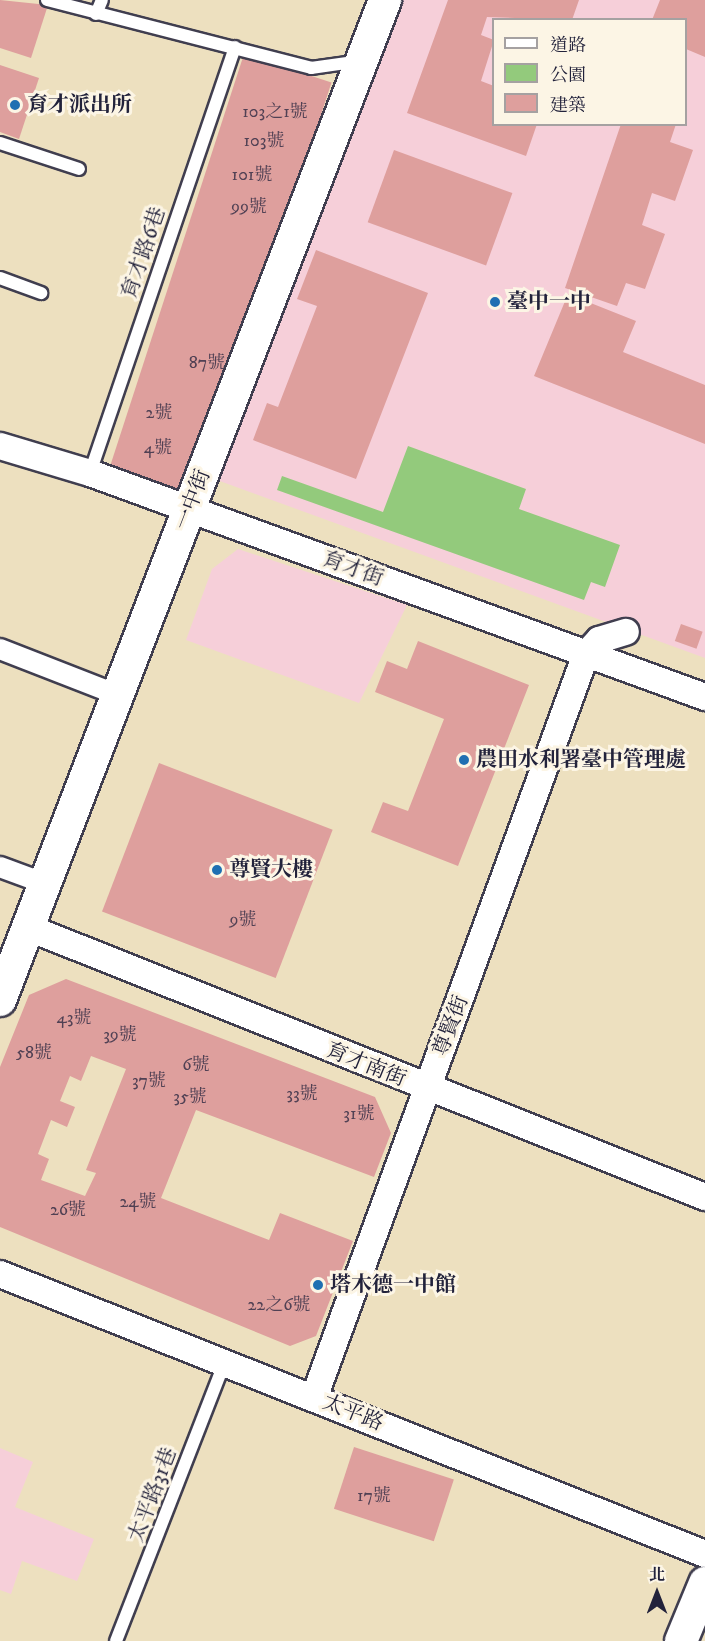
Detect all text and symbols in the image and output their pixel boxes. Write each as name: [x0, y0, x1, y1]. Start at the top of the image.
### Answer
legend: [492, 18, 687, 126]
text: 道路: [550, 35, 586, 57]
text: 公園: [550, 65, 586, 87]
place label: 育才派出所: [27, 92, 132, 118]
text: 建築: [550, 95, 586, 117]
marker: 育才派出所: [8, 98, 22, 112]
house number: 103之1號: [242, 101, 308, 123]
house number: 103號: [244, 130, 284, 152]
house number: 101號: [232, 164, 272, 186]
house number: 99號: [231, 196, 267, 218]
street label: 育才路6巷: [117, 204, 171, 302]
place label: 臺中一中: [507, 289, 591, 315]
marker: 臺中一中: [488, 295, 502, 309]
house number: 87號: [189, 352, 225, 374]
house number: 2號: [146, 402, 172, 424]
house number: 4號: [144, 437, 172, 459]
street label: 一中街: [170, 466, 216, 534]
street label: 育才街: [319, 546, 387, 592]
place label: 農田水利署臺中管理處: [476, 747, 686, 773]
marker: 農田水利署臺中管理處: [457, 753, 471, 767]
place label: 尊賢大樓: [229, 857, 313, 883]
marker: 尊賢大樓: [210, 863, 224, 877]
house number: 9號: [230, 909, 256, 931]
street label: 尊賢街: [428, 992, 474, 1060]
house number: 43號: [56, 1007, 92, 1029]
house number: 39號: [103, 1024, 137, 1046]
street label: 育才南街: [322, 1038, 410, 1092]
house number: 58號: [16, 1042, 52, 1064]
house number: 6號: [182, 1054, 210, 1076]
house number: 37號: [132, 1070, 166, 1092]
house number: 33號: [286, 1083, 318, 1105]
house number: 35號: [173, 1086, 207, 1108]
house number: 31號: [343, 1103, 375, 1125]
house number: 24號: [119, 1191, 157, 1213]
house number: 26號: [50, 1199, 86, 1221]
place label: 塔木德一中館: [330, 1272, 456, 1298]
marker: 塔木德一中館: [311, 1278, 325, 1292]
house number: 22之6號: [247, 1294, 311, 1316]
street label: 太平路: [319, 1390, 387, 1436]
street label: 太平路31巷: [123, 1444, 183, 1546]
house number: 17號: [357, 1485, 391, 1507]
north arrow: [627, 1563, 687, 1623]
text: 北: [649, 1565, 665, 1585]

